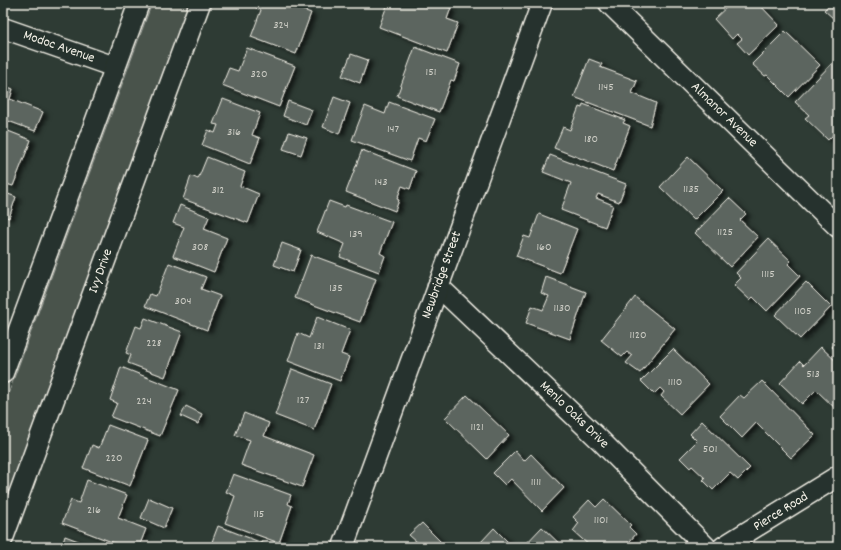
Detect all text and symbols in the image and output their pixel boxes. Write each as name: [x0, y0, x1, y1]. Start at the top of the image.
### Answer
house number: 324: [273, 17, 289, 34]
street label: Modoc Avenue: [21, 25, 97, 69]
house number: 151: [426, 64, 436, 81]
house number: 320: [250, 66, 268, 83]
street label: Almanor Avenue: [686, 78, 762, 152]
house number: 1145: [598, 79, 614, 96]
house number: 147: [387, 121, 399, 138]
house number: 316: [227, 124, 241, 141]
house number: 180: [584, 131, 598, 148]
house number: 143: [375, 174, 387, 191]
house number: 1135: [683, 181, 699, 198]
house number: 312: [211, 182, 225, 199]
house number: 1125: [717, 224, 733, 241]
house number: 139: [349, 226, 363, 243]
street label: Newbridge Street: [417, 228, 467, 322]
house number: 308: [192, 239, 209, 256]
house number: 160: [536, 239, 552, 256]
street label: Ivy Drive: [84, 246, 118, 296]
house number: 1115: [761, 266, 775, 283]
house number: 135: [329, 280, 343, 297]
house number: 304: [175, 293, 191, 310]
house number: 1130: [553, 300, 571, 317]
house number: 1105: [794, 303, 812, 320]
house number: 1120: [629, 327, 647, 344]
house number: 228: [146, 335, 162, 352]
house number: 131: [314, 338, 324, 355]
house number: 513: [806, 366, 820, 383]
house number: 1110: [668, 374, 682, 391]
street label: Menlo Oaks Drive: [535, 377, 613, 453]
house number: 127: [297, 392, 310, 409]
house number: 224: [136, 393, 152, 410]
house number: 1121: [470, 419, 484, 436]
house number: 501: [703, 441, 717, 458]
house number: 220: [105, 450, 123, 467]
house number: 1111: [531, 474, 541, 491]
street label: Pierce Road: [750, 487, 812, 537]
house number: 216: [87, 502, 101, 519]
house number: 115: [254, 506, 264, 523]
house number: 1101: [594, 512, 608, 529]

